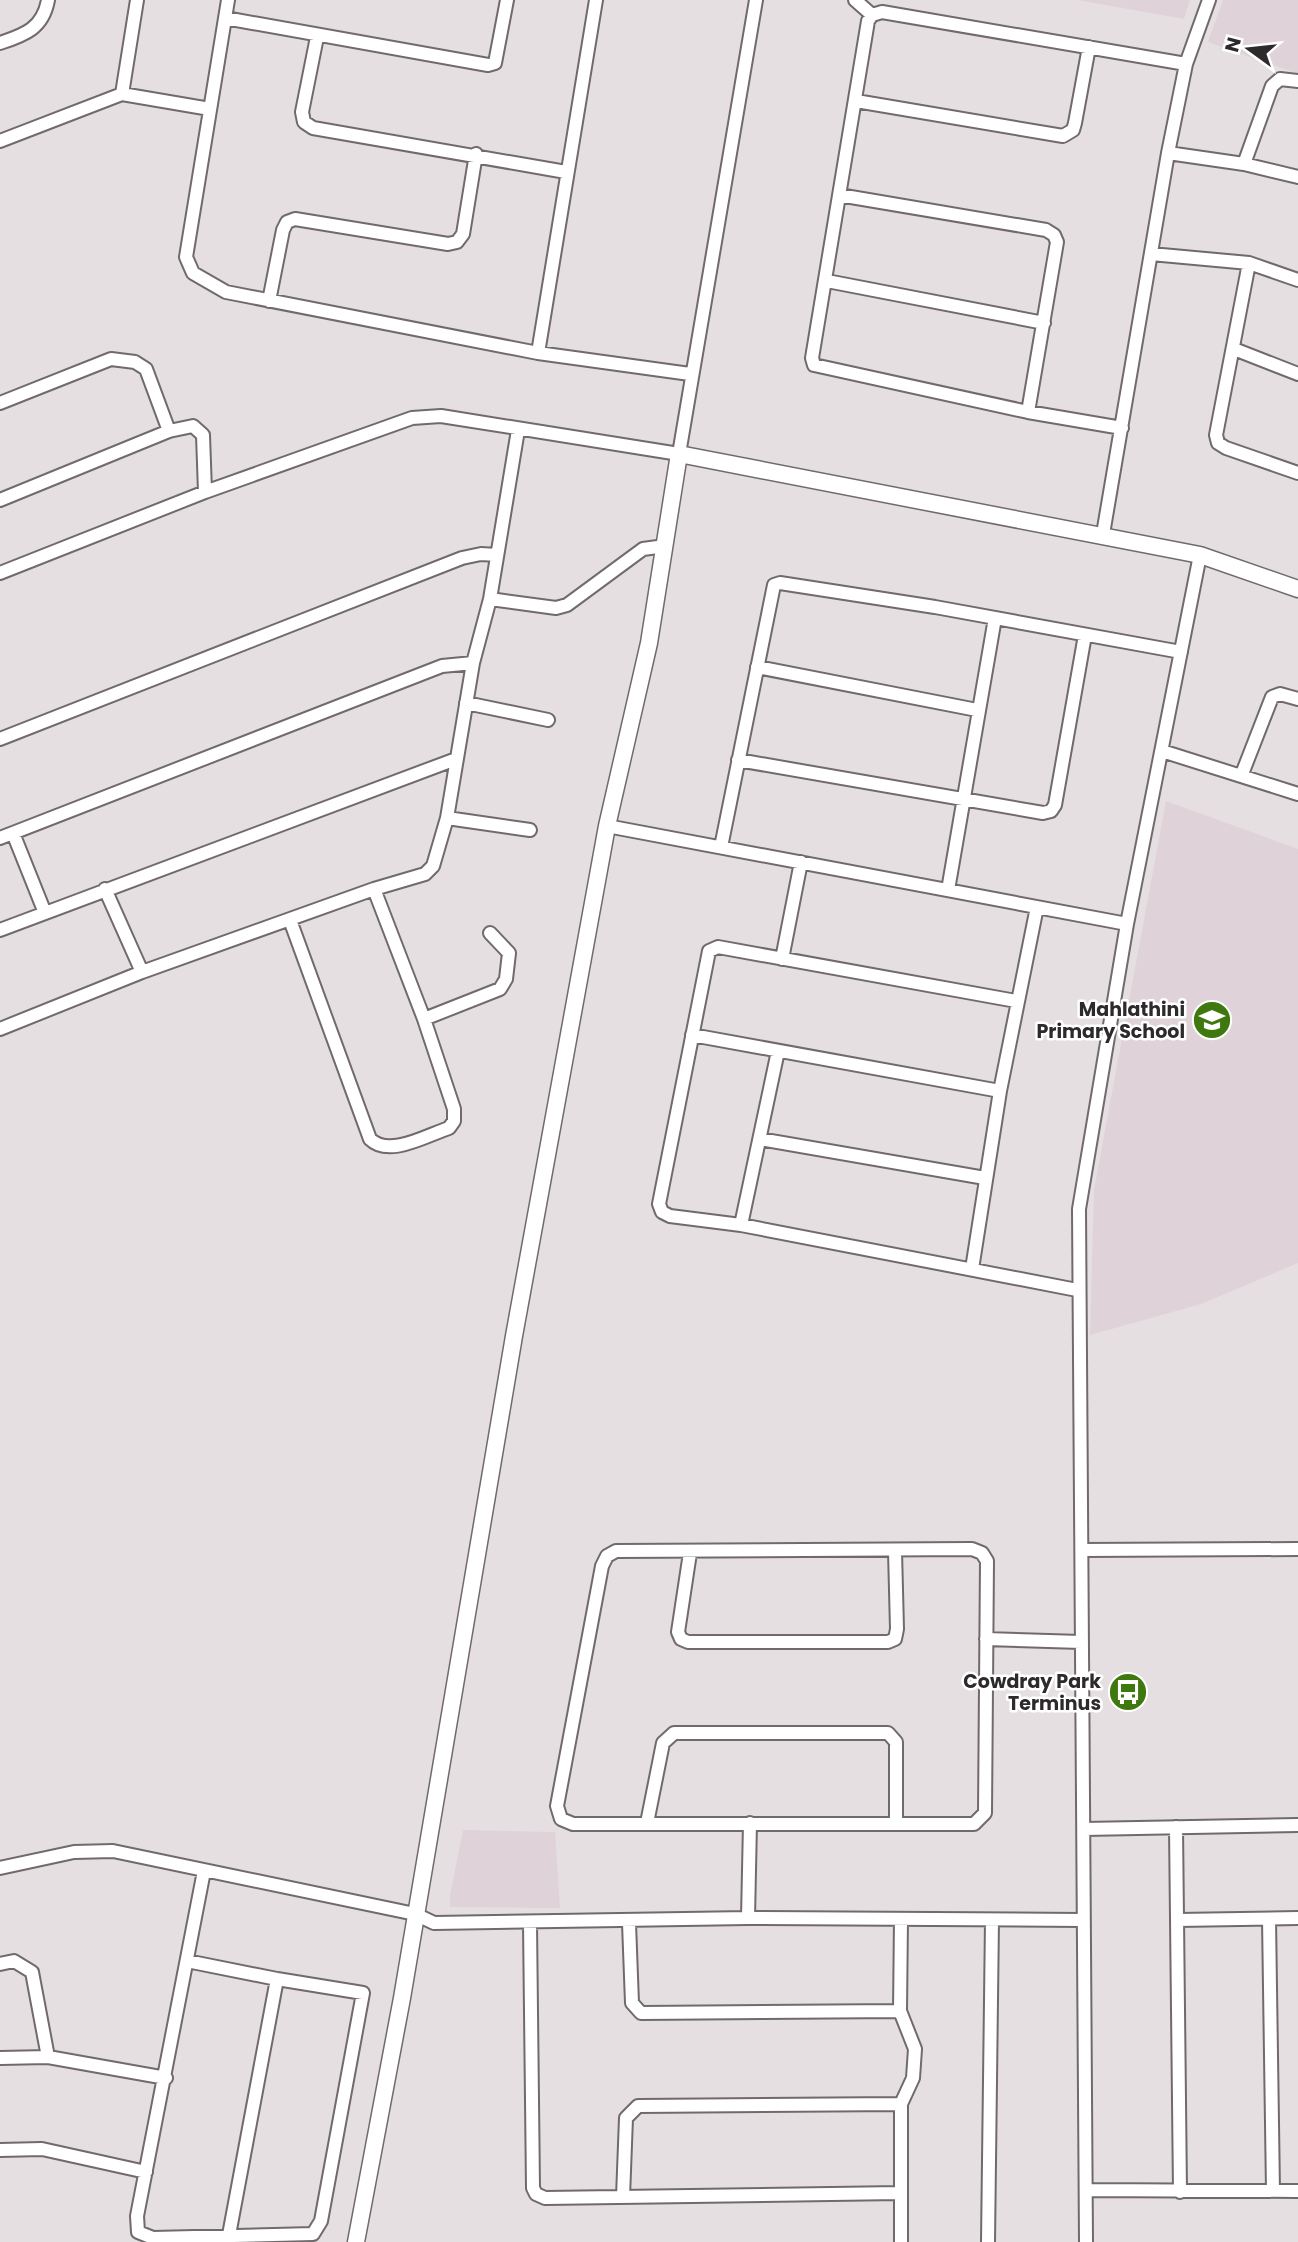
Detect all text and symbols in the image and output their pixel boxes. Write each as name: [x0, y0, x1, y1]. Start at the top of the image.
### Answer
north arrow: [1214, 14, 1284, 84]
text: N: [1218, 34, 1248, 55]
place label: Mahlathini Primary School: [1036, 996, 1185, 1045]
school or university icon: Mahlathini Primary School: [1191, 999, 1233, 1041]
place label: Cowdray Park Terminus: [963, 1668, 1101, 1717]
bus stop icon: Cowdray Park Terminus: [1107, 1671, 1149, 1713]

